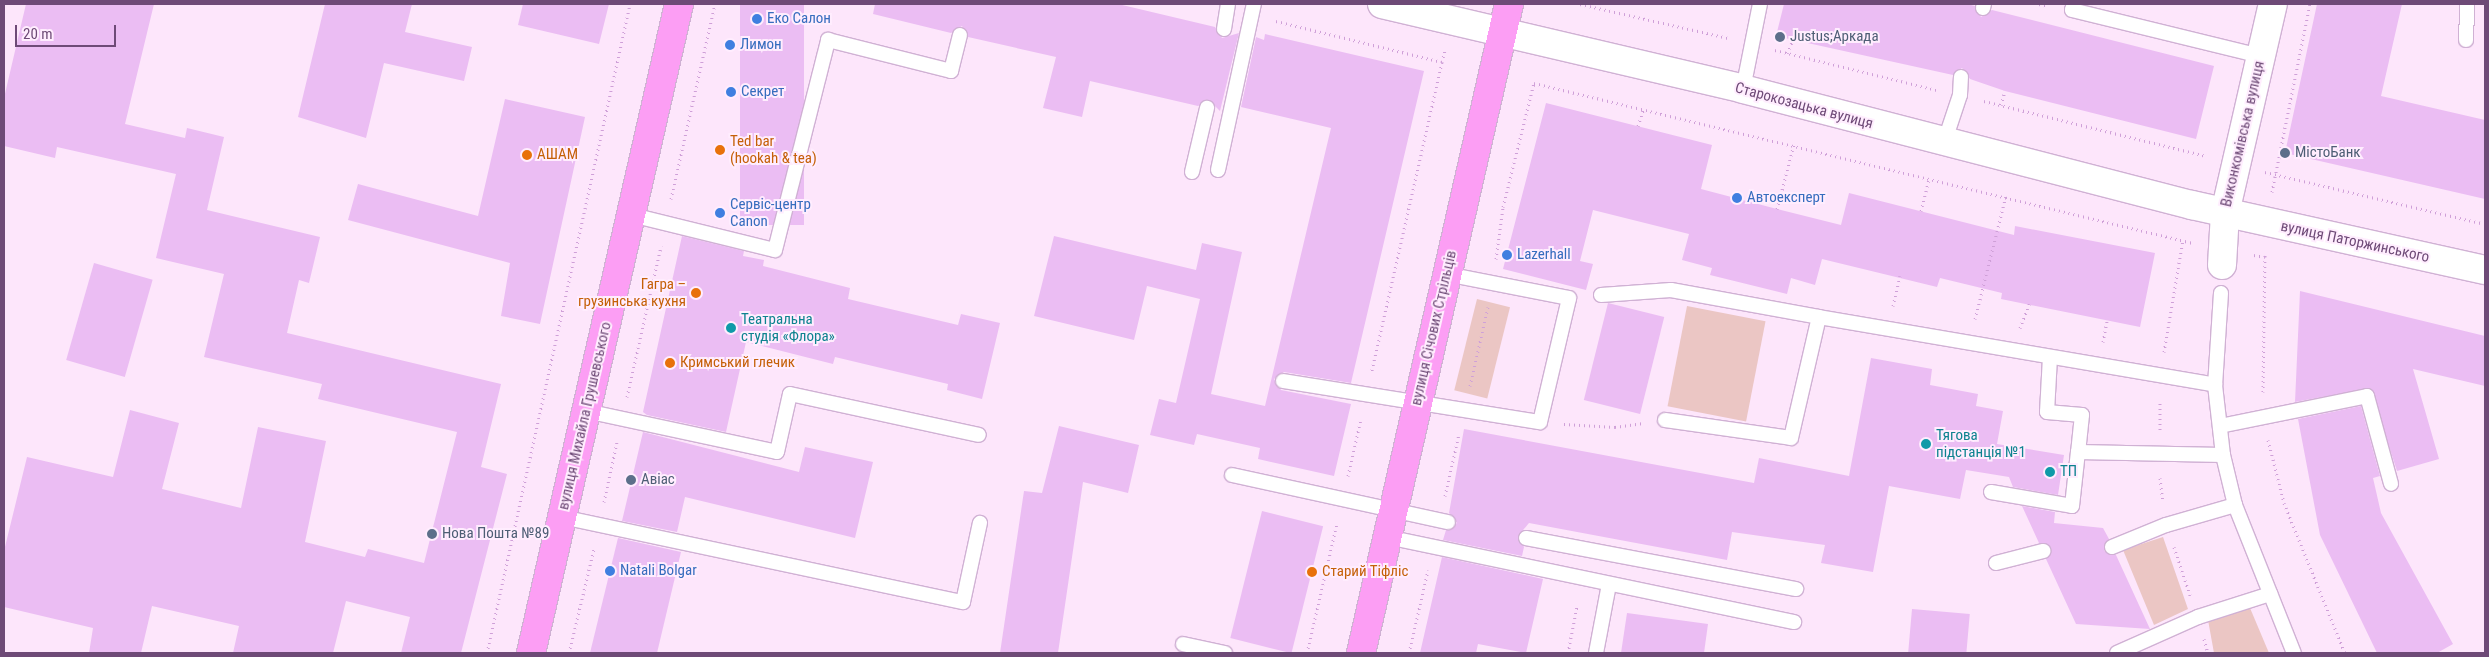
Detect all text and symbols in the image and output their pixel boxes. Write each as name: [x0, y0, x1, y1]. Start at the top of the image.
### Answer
place label: Еко Салон: [767, 10, 831, 28]
marker: Еко Салон: [751, 13, 763, 25]
scale bar: [18, 15, 119, 47]
text: 20 m: [23, 25, 53, 43]
place label: Justus;Аркада: [1790, 28, 1879, 46]
marker: Justus;Аркада: [1774, 31, 1786, 43]
place label: Лимон: [740, 36, 782, 54]
marker: Лимон: [724, 39, 736, 51]
street label: Виконкомівська вулиця: [2217, 59, 2269, 209]
street label: Старокозацька вулиця: [1733, 79, 1875, 133]
place label: Секрет: [741, 83, 784, 101]
marker: Секрет: [725, 86, 737, 98]
place label: Ted bar (hookah & tea): [730, 132, 817, 167]
marker: Ted bar (hookah & tea): [714, 144, 726, 156]
place label: МістоБанк: [2295, 144, 2361, 162]
place label: АШАМ: [537, 146, 578, 164]
marker: МістоБанк: [2279, 147, 2291, 159]
marker: АШАМ: [521, 149, 533, 161]
place label: Автоексперт: [1747, 189, 1826, 207]
marker: Автоексперт: [1731, 192, 1743, 204]
place label: Сервіс-центр Canon: [730, 195, 811, 230]
marker: Сервіс-центр Canon: [714, 207, 726, 219]
street label: вулиця Паторжинського: [2279, 217, 2431, 267]
place label: Lazerhall: [1517, 246, 1571, 264]
street label: вулиця Січових Стрільців: [1407, 249, 1461, 407]
marker: Lazerhall: [1501, 249, 1513, 261]
place label: Гагра – грузинська кухня: [578, 275, 686, 310]
marker: Гагра – грузинська кухня: [690, 287, 702, 299]
place label: Театральна студія «Флора»: [741, 310, 835, 345]
street label: вулиця Михайла Грушевського: [555, 320, 615, 512]
marker: Театральна студія «Флора»: [725, 322, 737, 334]
place label: Кримський глечик: [680, 354, 795, 372]
marker: Кримський глечик: [664, 357, 676, 369]
place label: Тягова підстанція №1: [1936, 426, 2026, 461]
marker: Тягова підстанція №1: [1920, 438, 1932, 450]
place label: ТП: [2060, 463, 2077, 481]
marker: ТП: [2044, 466, 2056, 478]
place label: Авіас: [641, 471, 675, 489]
marker: Авіас: [625, 474, 637, 486]
place label: Нова Пошта №89: [442, 525, 549, 543]
marker: Нова Пошта №89: [426, 528, 438, 540]
place label: Natali Bolgar: [620, 562, 697, 580]
place label: Старий Тіфліс: [1322, 563, 1409, 581]
marker: Natali Bolgar: [604, 565, 616, 577]
marker: Старий Тіфліс: [1306, 566, 1318, 578]

